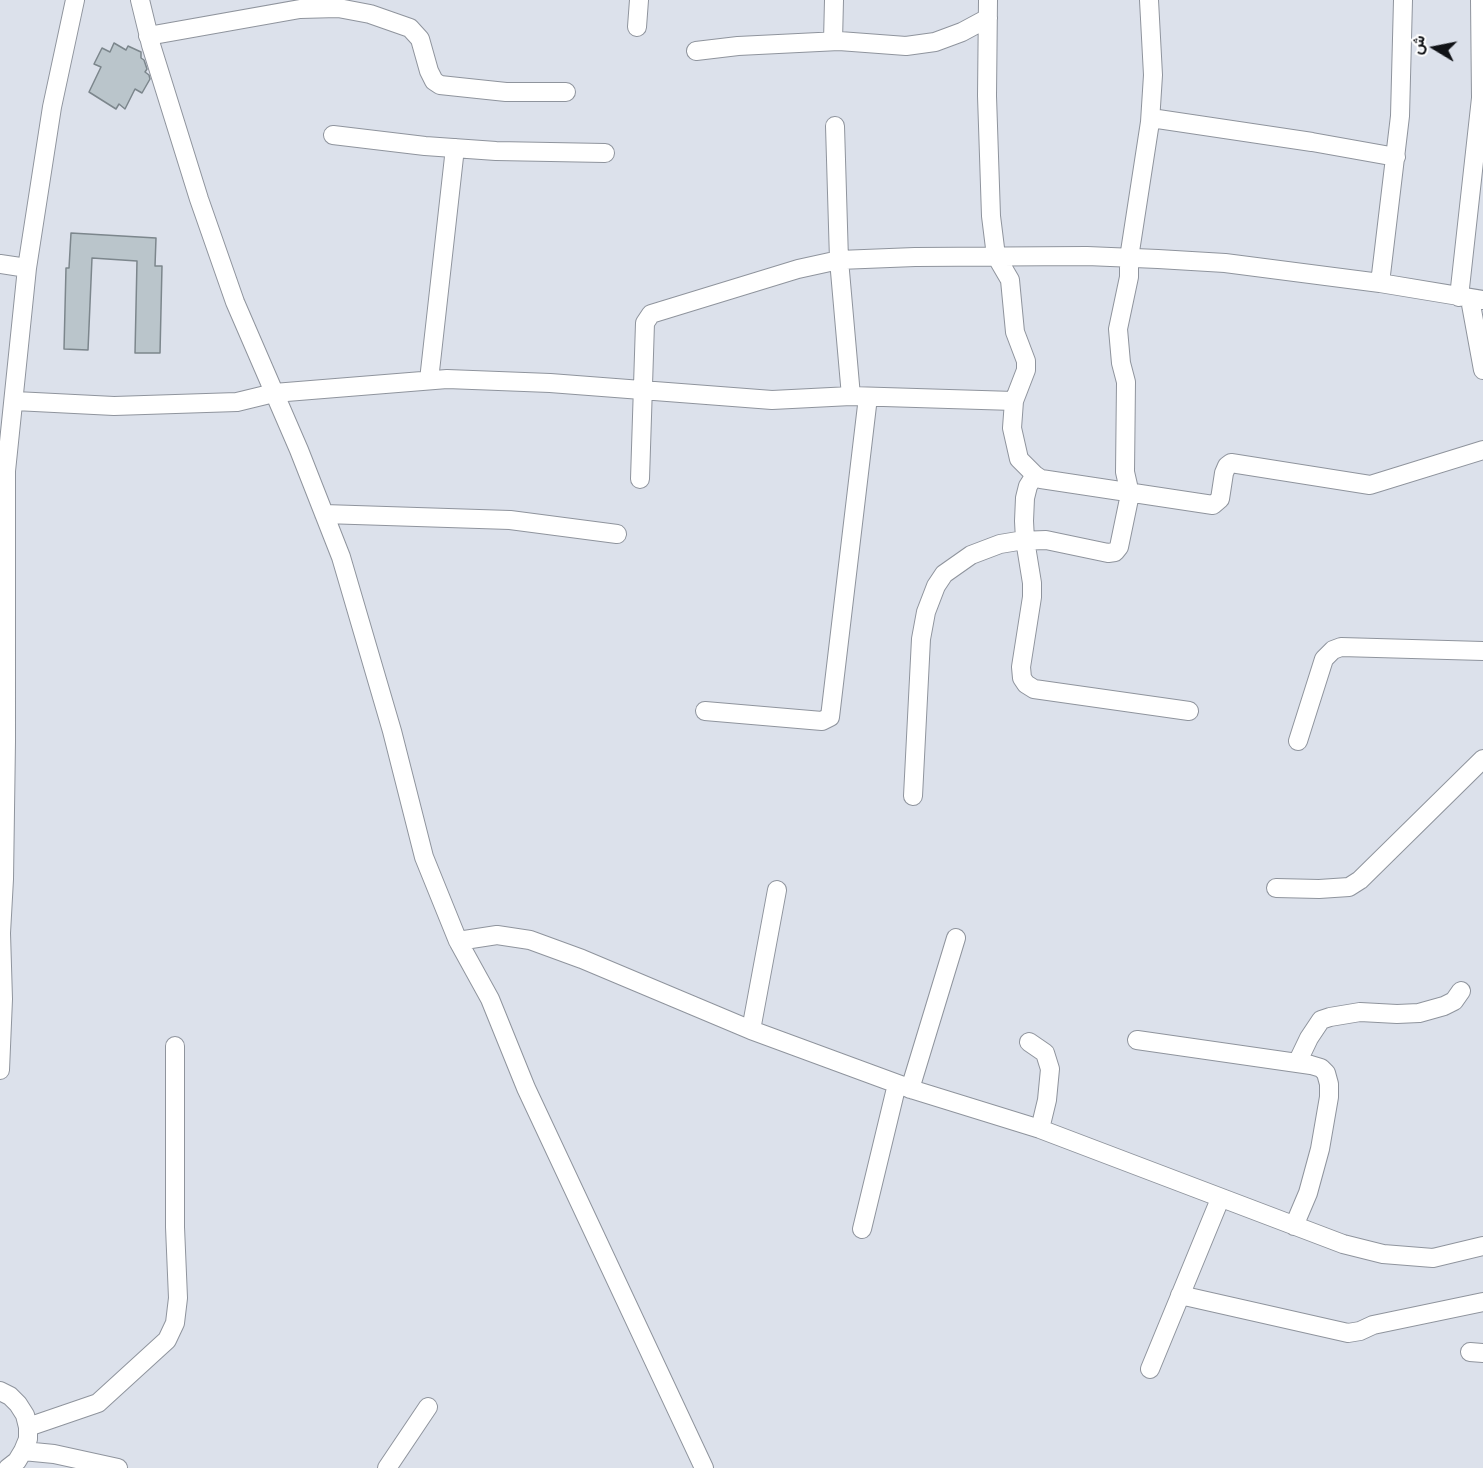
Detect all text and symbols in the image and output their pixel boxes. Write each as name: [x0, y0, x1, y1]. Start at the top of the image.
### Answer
north arrow: [1405, 18, 1465, 78]
text: ش: [1405, 34, 1430, 56]

